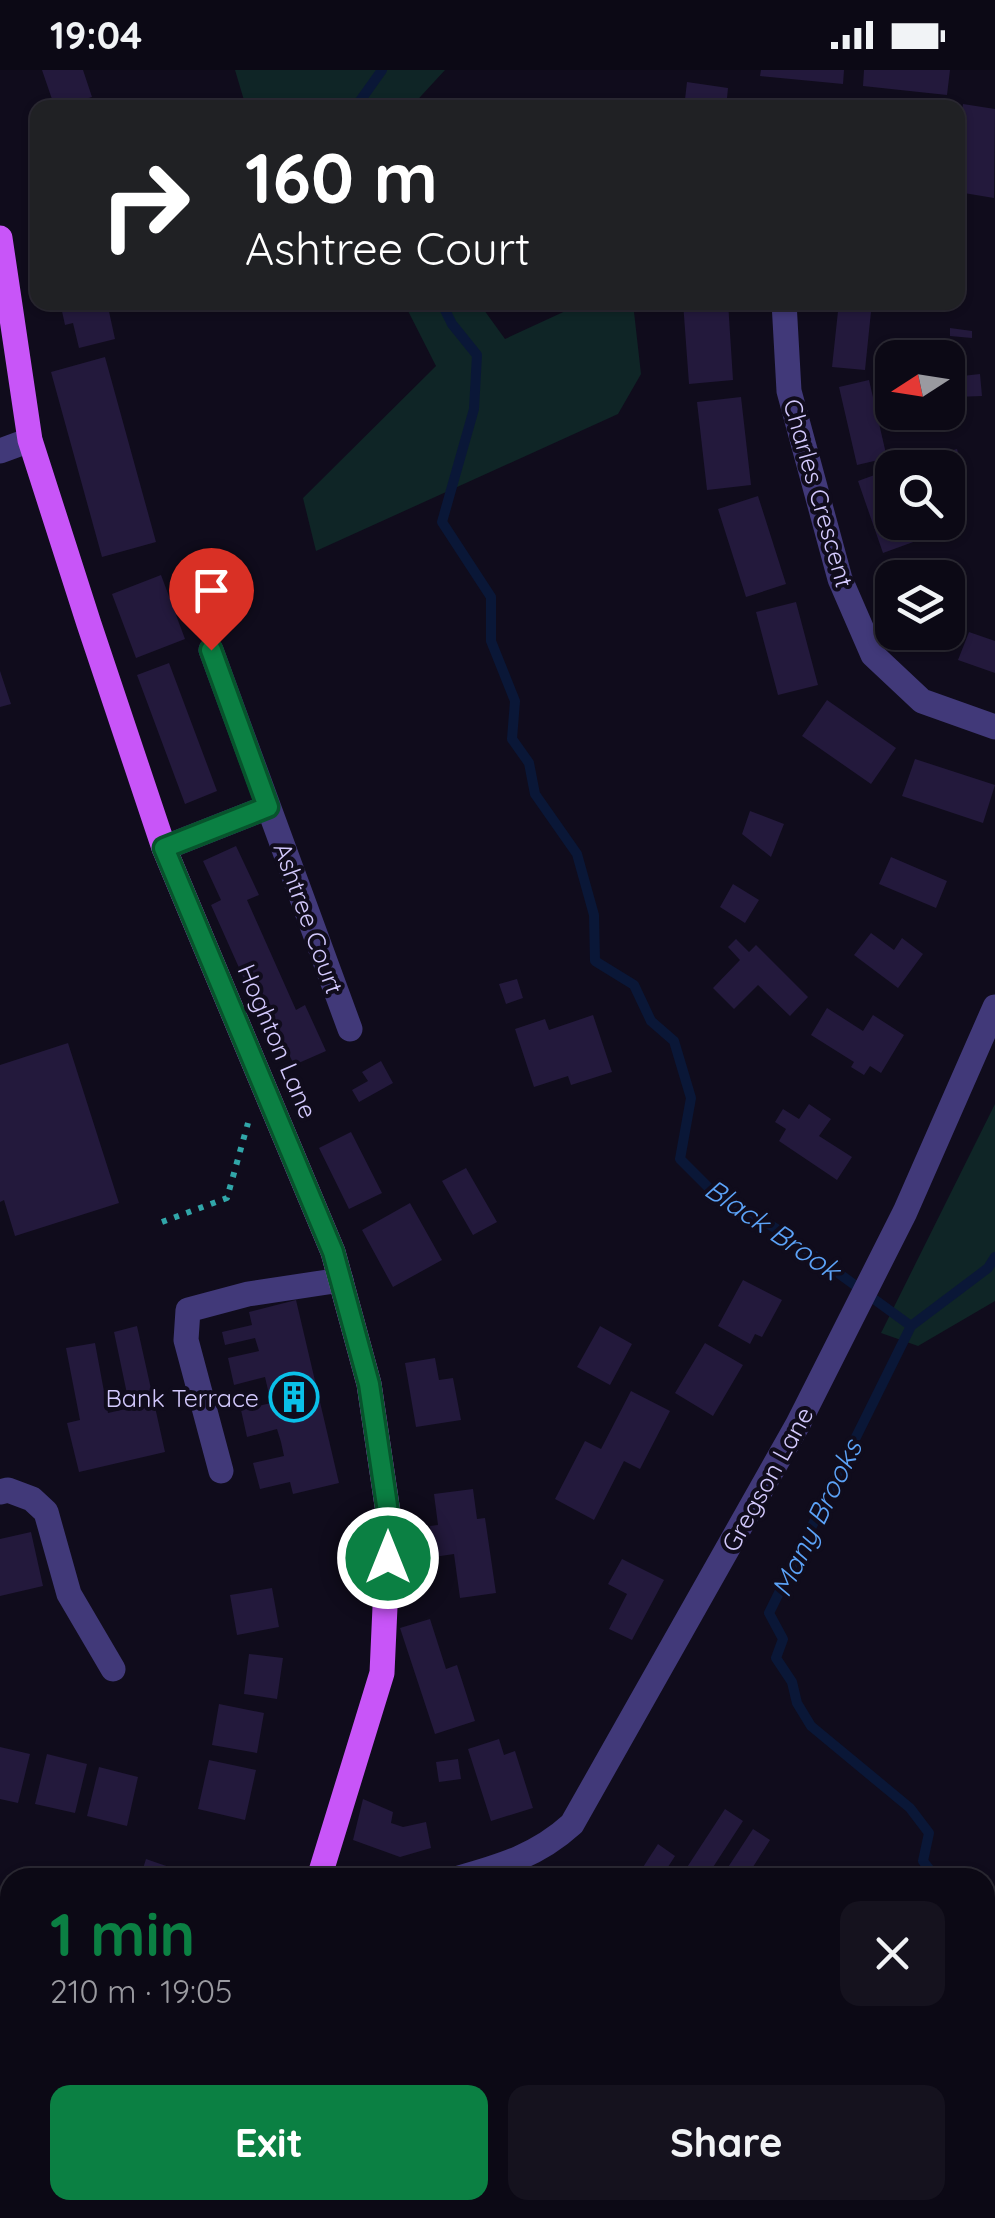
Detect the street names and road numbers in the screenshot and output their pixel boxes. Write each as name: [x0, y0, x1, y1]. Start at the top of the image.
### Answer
street label: Charles Crescent: [777, 395, 861, 591]
street label: Ashtree Court: [267, 838, 351, 998]
street label: Hoghton Lane: [232, 959, 324, 1123]
street label: Gregson Lane: [714, 1401, 820, 1557]

